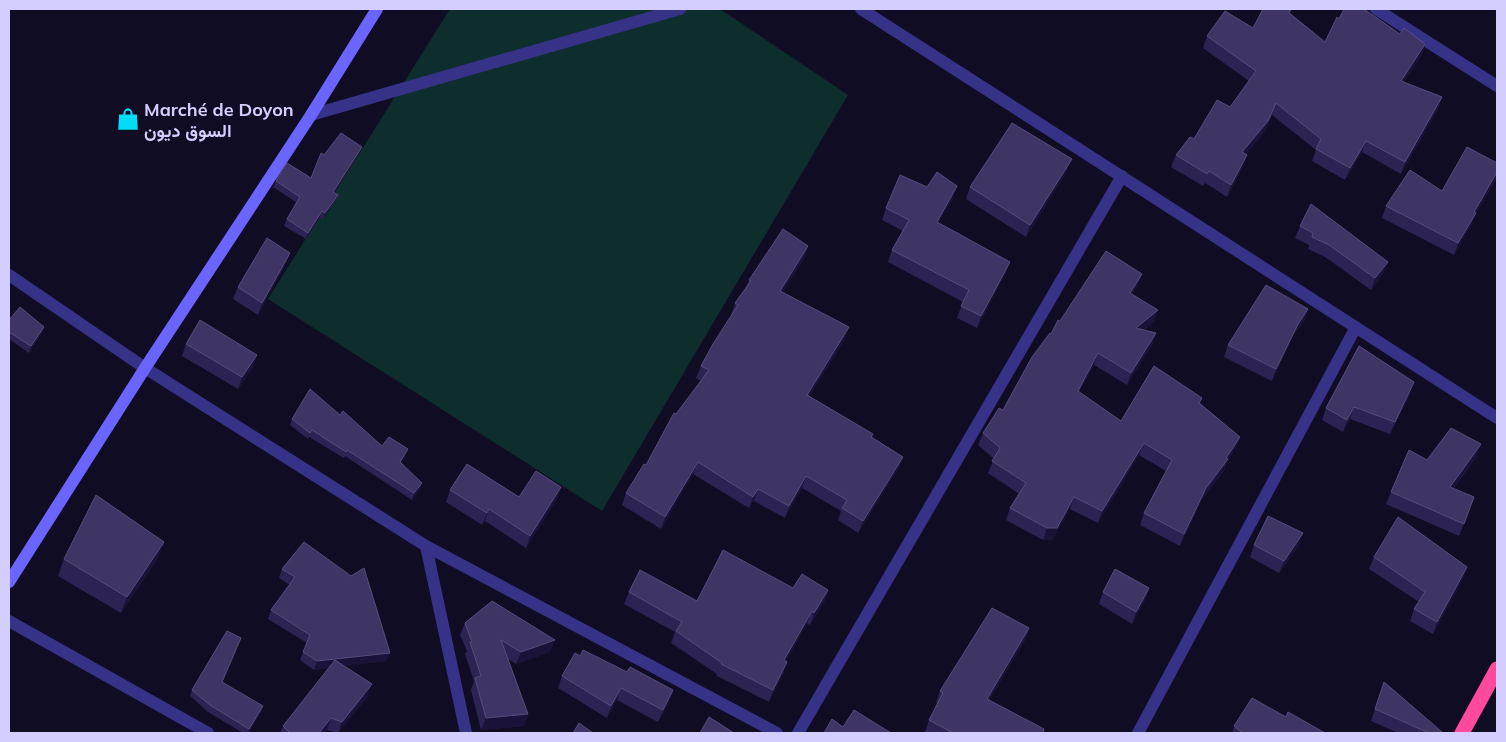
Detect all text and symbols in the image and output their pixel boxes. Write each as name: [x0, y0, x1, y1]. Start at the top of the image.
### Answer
place label: Marché de Doyon السوق ديون: [144, 98, 294, 142]
shop icon: Marché de Doyon السوق ديون: [115, 106, 141, 132]

